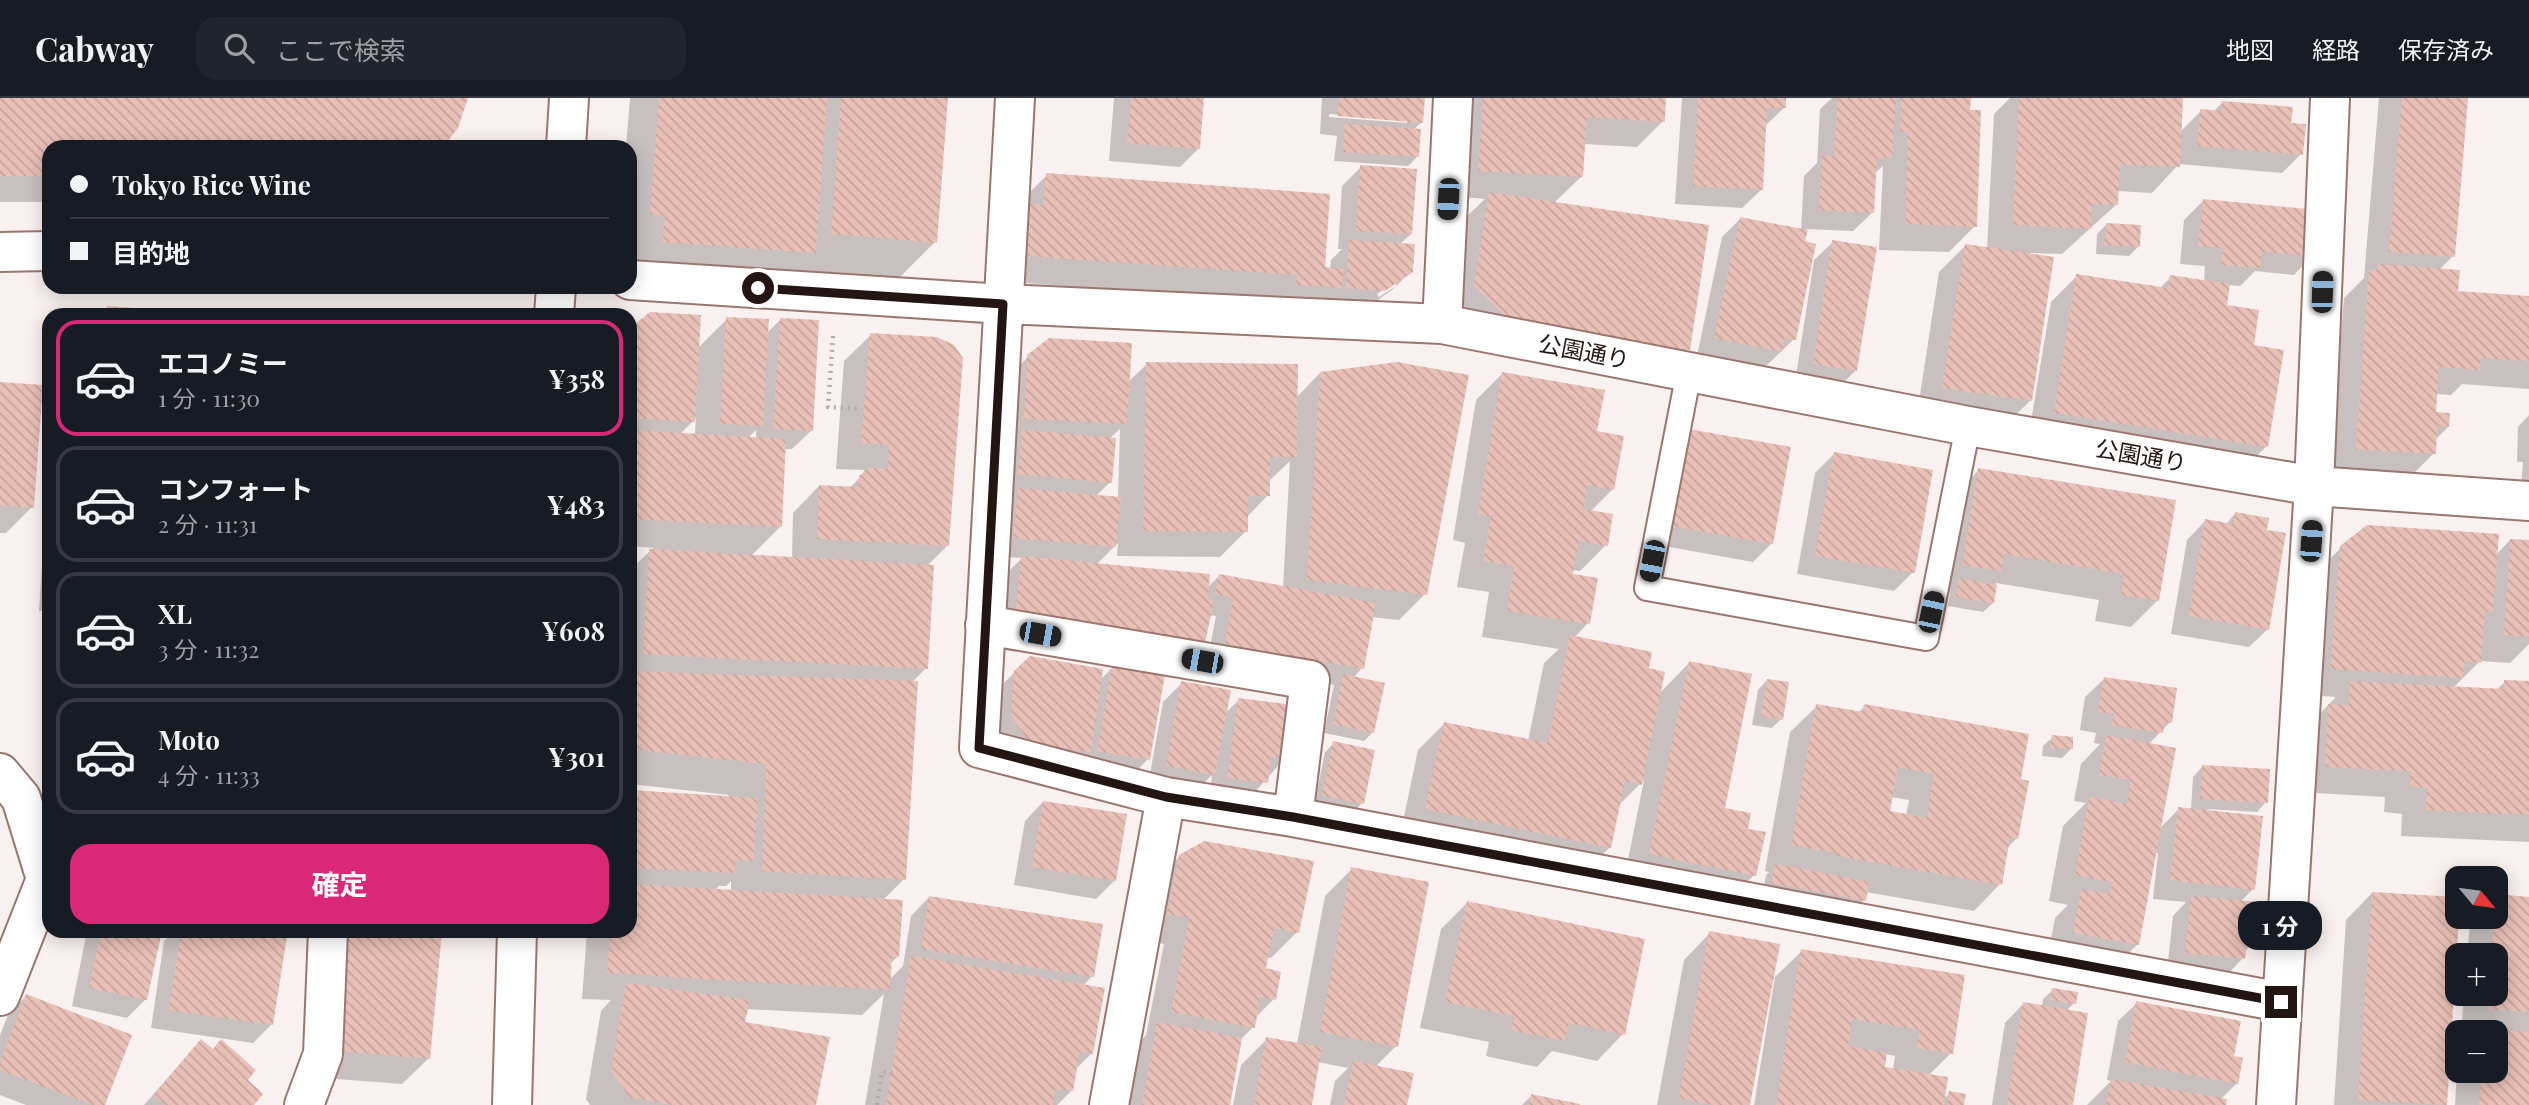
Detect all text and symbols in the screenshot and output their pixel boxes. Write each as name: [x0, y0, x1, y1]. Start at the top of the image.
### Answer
search box: [196, 17, 686, 80]
text: Cabway: [35, 26, 154, 70]
icon: search: [220, 29, 258, 67]
text: ここで検索: [276, 32, 406, 67]
text: 地図: [2226, 33, 2274, 65]
text: 経路: [2312, 33, 2360, 65]
text: 保存済み: [2398, 33, 2494, 65]
text: Tokyo Rice Wine: [112, 167, 311, 202]
car: [1437, 177, 1460, 221]
text: 目的地: [112, 235, 190, 270]
car: [2311, 271, 2334, 313]
route start: [742, 272, 774, 304]
street label: 公園通り: [1536, 327, 1632, 375]
text: エコノミー: [158, 345, 288, 380]
icon: car: [74, 347, 137, 410]
text: ¥358: [548, 361, 605, 396]
text: 1 分 · 11:30: [158, 382, 260, 413]
street label: 公園通り: [2093, 431, 2189, 478]
text: コンフォート: [158, 471, 313, 506]
icon: car: [74, 473, 137, 536]
text: ¥483: [547, 487, 605, 522]
text: 2 分 · 11:31: [158, 508, 257, 539]
car: [2300, 519, 2323, 563]
car: [1638, 538, 1667, 584]
car: [1917, 589, 1946, 635]
text: XL: [158, 596, 192, 631]
icon: car: [74, 599, 137, 662]
text: ¥608: [541, 613, 605, 648]
car: [1018, 620, 1063, 648]
text: 3 分 · 11:32: [158, 633, 259, 664]
car: [1180, 647, 1225, 675]
text: Moto: [158, 722, 220, 757]
icon: car: [74, 725, 137, 788]
text: ¥301: [548, 739, 605, 774]
text: 4 分 · 11:33: [158, 759, 260, 790]
button: 確定: [70, 844, 609, 924]
north arrow: [2445, 866, 2508, 929]
map controls: [2445, 866, 2508, 1083]
callout: 1 分: [2239, 900, 2323, 950]
text: 1 分: [2261, 910, 2299, 941]
button: +: [2445, 943, 2508, 1006]
route end: [2265, 986, 2297, 1018]
button: −: [2445, 1020, 2508, 1083]

